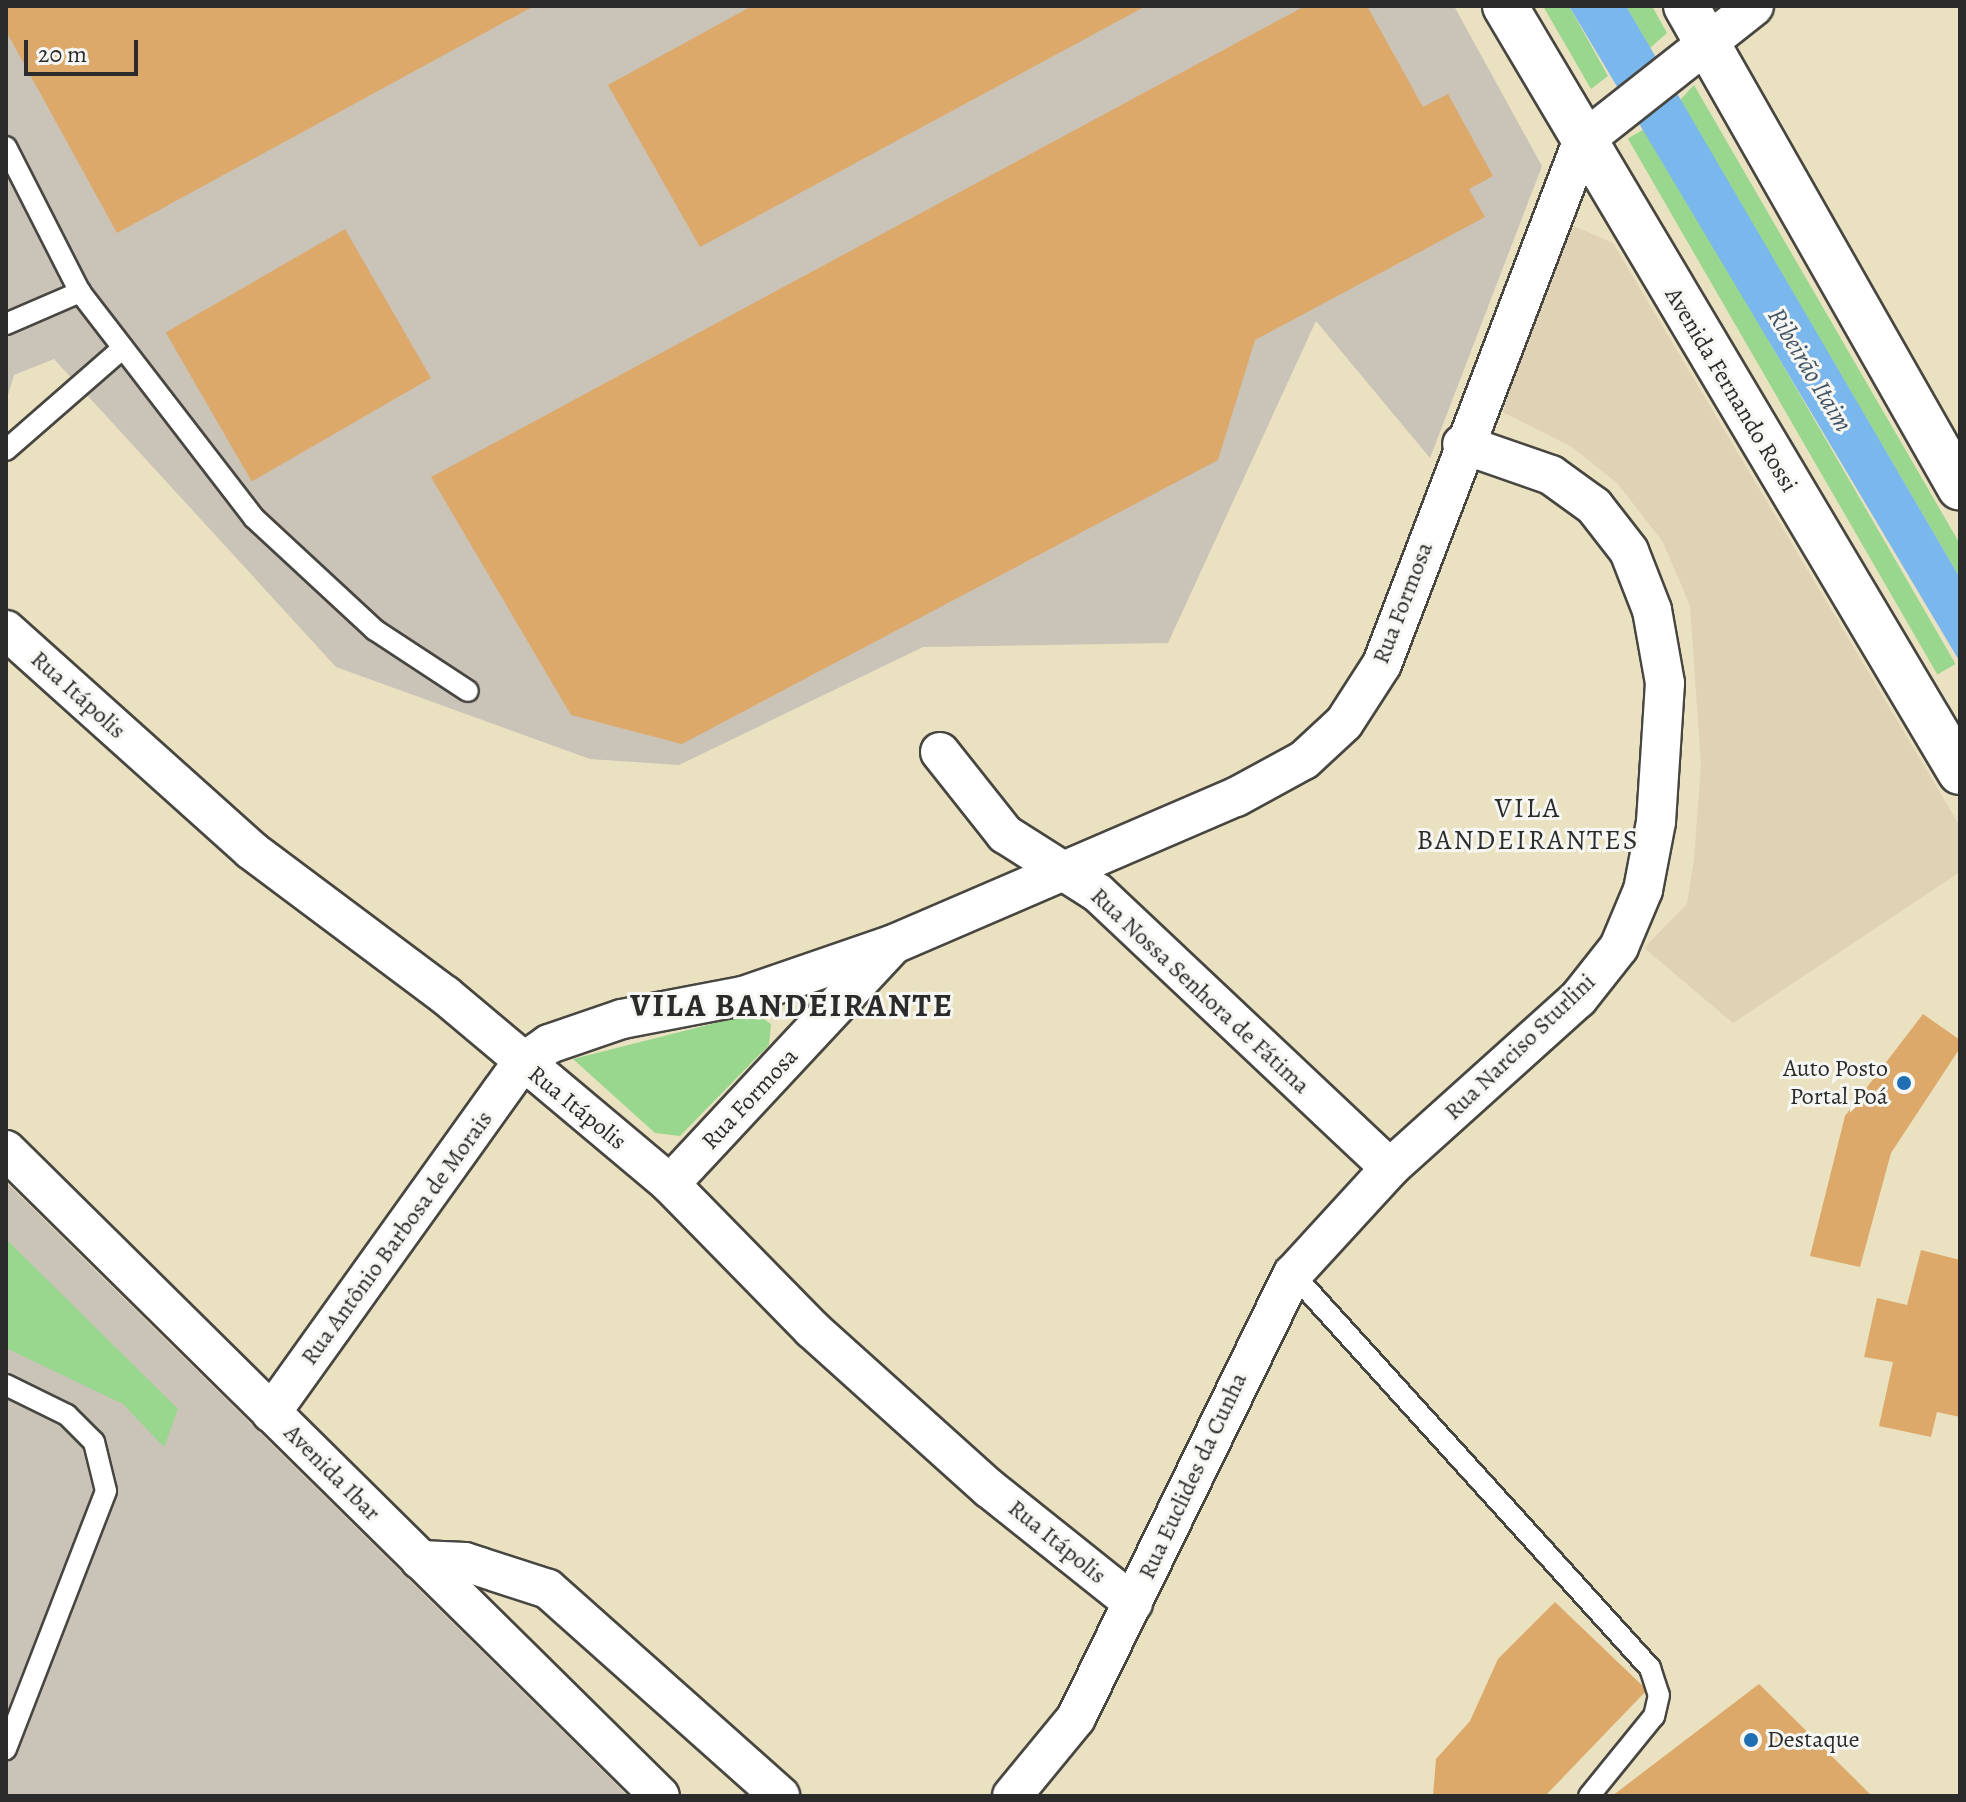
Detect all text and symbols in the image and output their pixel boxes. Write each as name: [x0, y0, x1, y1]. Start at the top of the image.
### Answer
scale bar: [28, 24, 142, 74]
text: 20 m: [38, 38, 87, 70]
street label: Avenida Fernando Rossi: [1659, 283, 1803, 497]
water label: Ribeirão Itaim: [1761, 302, 1859, 438]
street label: Rua Formosa: [1367, 538, 1439, 668]
street label: Rua Itápolis: [25, 645, 131, 745]
district label: VILA BANDEIRANTES: [1416, 791, 1640, 857]
street label: Rua Nossa Senhora de Fátima: [1084, 882, 1316, 1100]
street label: Rua Narciso Sturlini: [1439, 968, 1601, 1126]
district label: VILA BANDEIRANTE: [630, 986, 954, 1024]
street label: Rua Formosa: [696, 1042, 804, 1156]
place label: Auto Posto Portal Poá: [1783, 1055, 1888, 1111]
street label: Rua Itápolis: [522, 1060, 632, 1156]
marker: Auto Posto Portal Poá: [1895, 1074, 1913, 1092]
street label: Rua Antônio Barbosa de Morais: [295, 1105, 499, 1371]
street label: Rua Euclides da Cunha: [1133, 1368, 1253, 1584]
street label: Avenida Ibar: [278, 1419, 386, 1527]
street label: Rua Itápolis: [1002, 1494, 1112, 1590]
place label: Destaque: [1767, 1726, 1859, 1754]
marker: Destaque: [1742, 1731, 1760, 1749]

